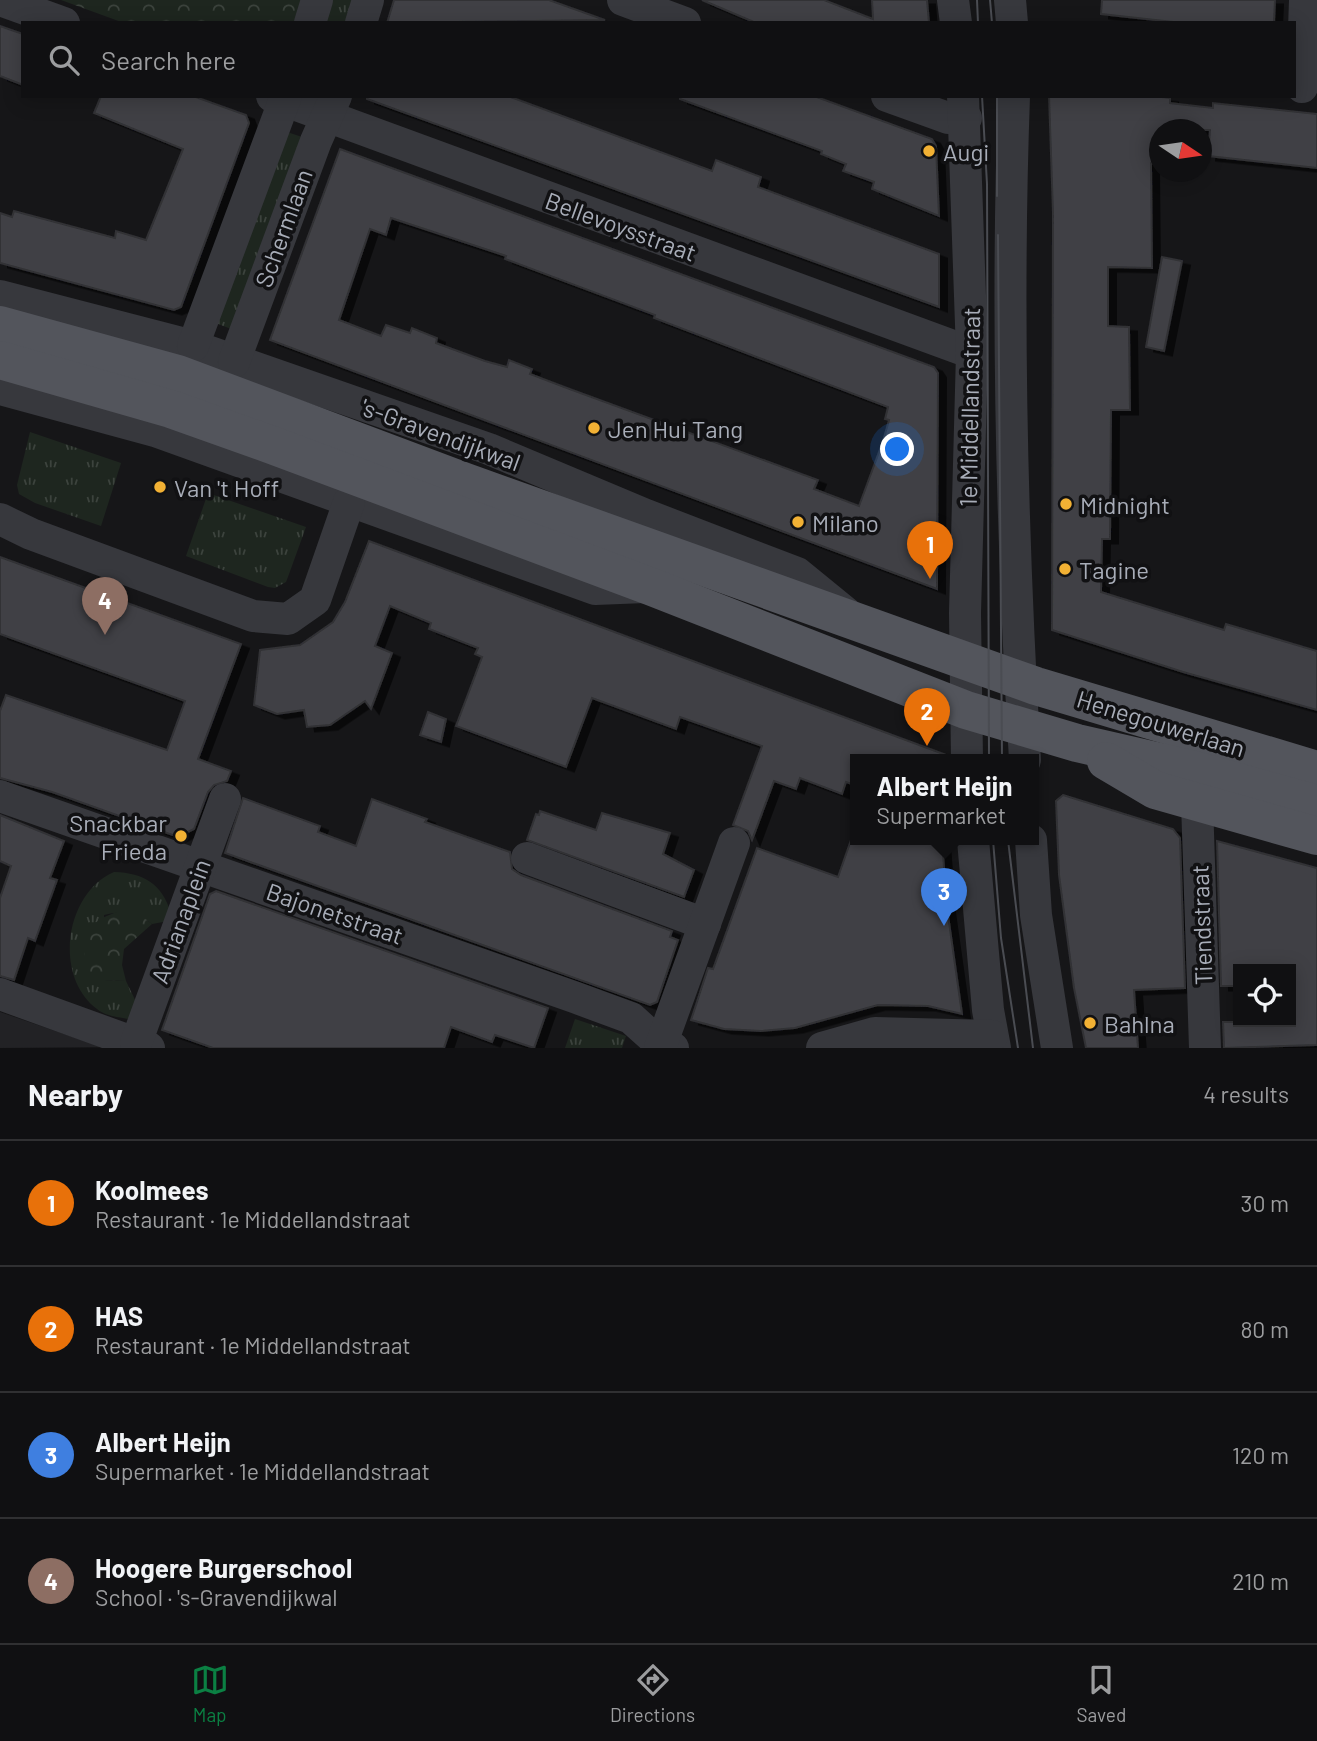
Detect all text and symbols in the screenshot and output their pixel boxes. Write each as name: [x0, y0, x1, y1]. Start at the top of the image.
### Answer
search box: [21, 21, 1296, 98]
icon: search: [45, 41, 83, 79]
text: Search here: [101, 44, 236, 75]
north arrow: [1149, 119, 1212, 182]
place label: Augi: [943, 137, 989, 166]
marker: Augi: [921, 143, 937, 159]
street label: Schermlaan: [248, 165, 318, 291]
street label: Bellevoysstraat: [542, 185, 700, 267]
street label: 1e Middellandstraat: [953, 307, 985, 507]
street label: 's-Gravendijkwal: [357, 392, 525, 476]
place label: Jen Hui Tang: [608, 414, 743, 443]
marker: Jen Hui Tang: [586, 420, 602, 436]
your location: [880, 432, 914, 466]
place label: Van 't Hoff: [174, 473, 279, 502]
marker: Van 't Hoff: [152, 479, 168, 495]
place label: Midnight: [1080, 490, 1170, 519]
marker: Midnight: [1058, 496, 1074, 512]
place label: Milano: [812, 508, 879, 537]
marker: Milano: [790, 514, 806, 530]
pin: 1: [907, 521, 953, 579]
place label: Tagine: [1079, 555, 1149, 584]
marker: Tagine: [1057, 561, 1073, 577]
pin: 4: [82, 577, 128, 635]
street label: Henegouwerlaan: [1073, 684, 1249, 762]
pin: 2: [904, 688, 950, 746]
popup: [850, 754, 1039, 845]
text: Albert Heijn: [877, 770, 1012, 801]
text: Supermarket: [877, 801, 1006, 829]
place label: Snackbar Frieda: [69, 808, 167, 865]
marker: Snackbar Frieda: [173, 828, 189, 844]
street label: Adrianaplein: [144, 855, 216, 987]
street label: Tiendstraat: [1184, 864, 1218, 986]
pin: 3: [921, 868, 967, 926]
street label: Bajonetstraat: [263, 876, 407, 950]
map controls: [1233, 964, 1296, 1027]
button: locate: [1233, 964, 1296, 1027]
place label: Bahlna: [1104, 1009, 1175, 1038]
marker: Bahlna: [1082, 1015, 1098, 1031]
text: Nearby: [28, 1076, 123, 1112]
text: 4 results: [1203, 1080, 1289, 1108]
text: Koolmees: [95, 1174, 209, 1205]
text: 1: [47, 1189, 55, 1217]
text: 30 m: [1241, 1189, 1289, 1217]
text: Restaurant · 1e Middellandstraat: [95, 1205, 411, 1233]
text: HAS: [95, 1300, 143, 1331]
text: 2: [45, 1315, 57, 1343]
text: 80 m: [1240, 1315, 1289, 1343]
text: Restaurant · 1e Middellandstraat: [95, 1331, 411, 1359]
text: Albert Heijn: [95, 1426, 231, 1457]
text: 3: [45, 1441, 57, 1469]
text: 120 m: [1232, 1441, 1289, 1469]
text: Supermarket · 1e Middellandstraat: [95, 1457, 430, 1485]
text: Hoogere Burgerschool: [95, 1552, 352, 1583]
text: 4: [44, 1567, 58, 1595]
text: 210 m: [1232, 1567, 1289, 1595]
text: School · 's-Gravendijkwal: [95, 1583, 338, 1611]
tab: Map: [191, 1661, 229, 1726]
tab: Directions: [610, 1661, 695, 1726]
tab: Saved: [1076, 1661, 1126, 1726]

